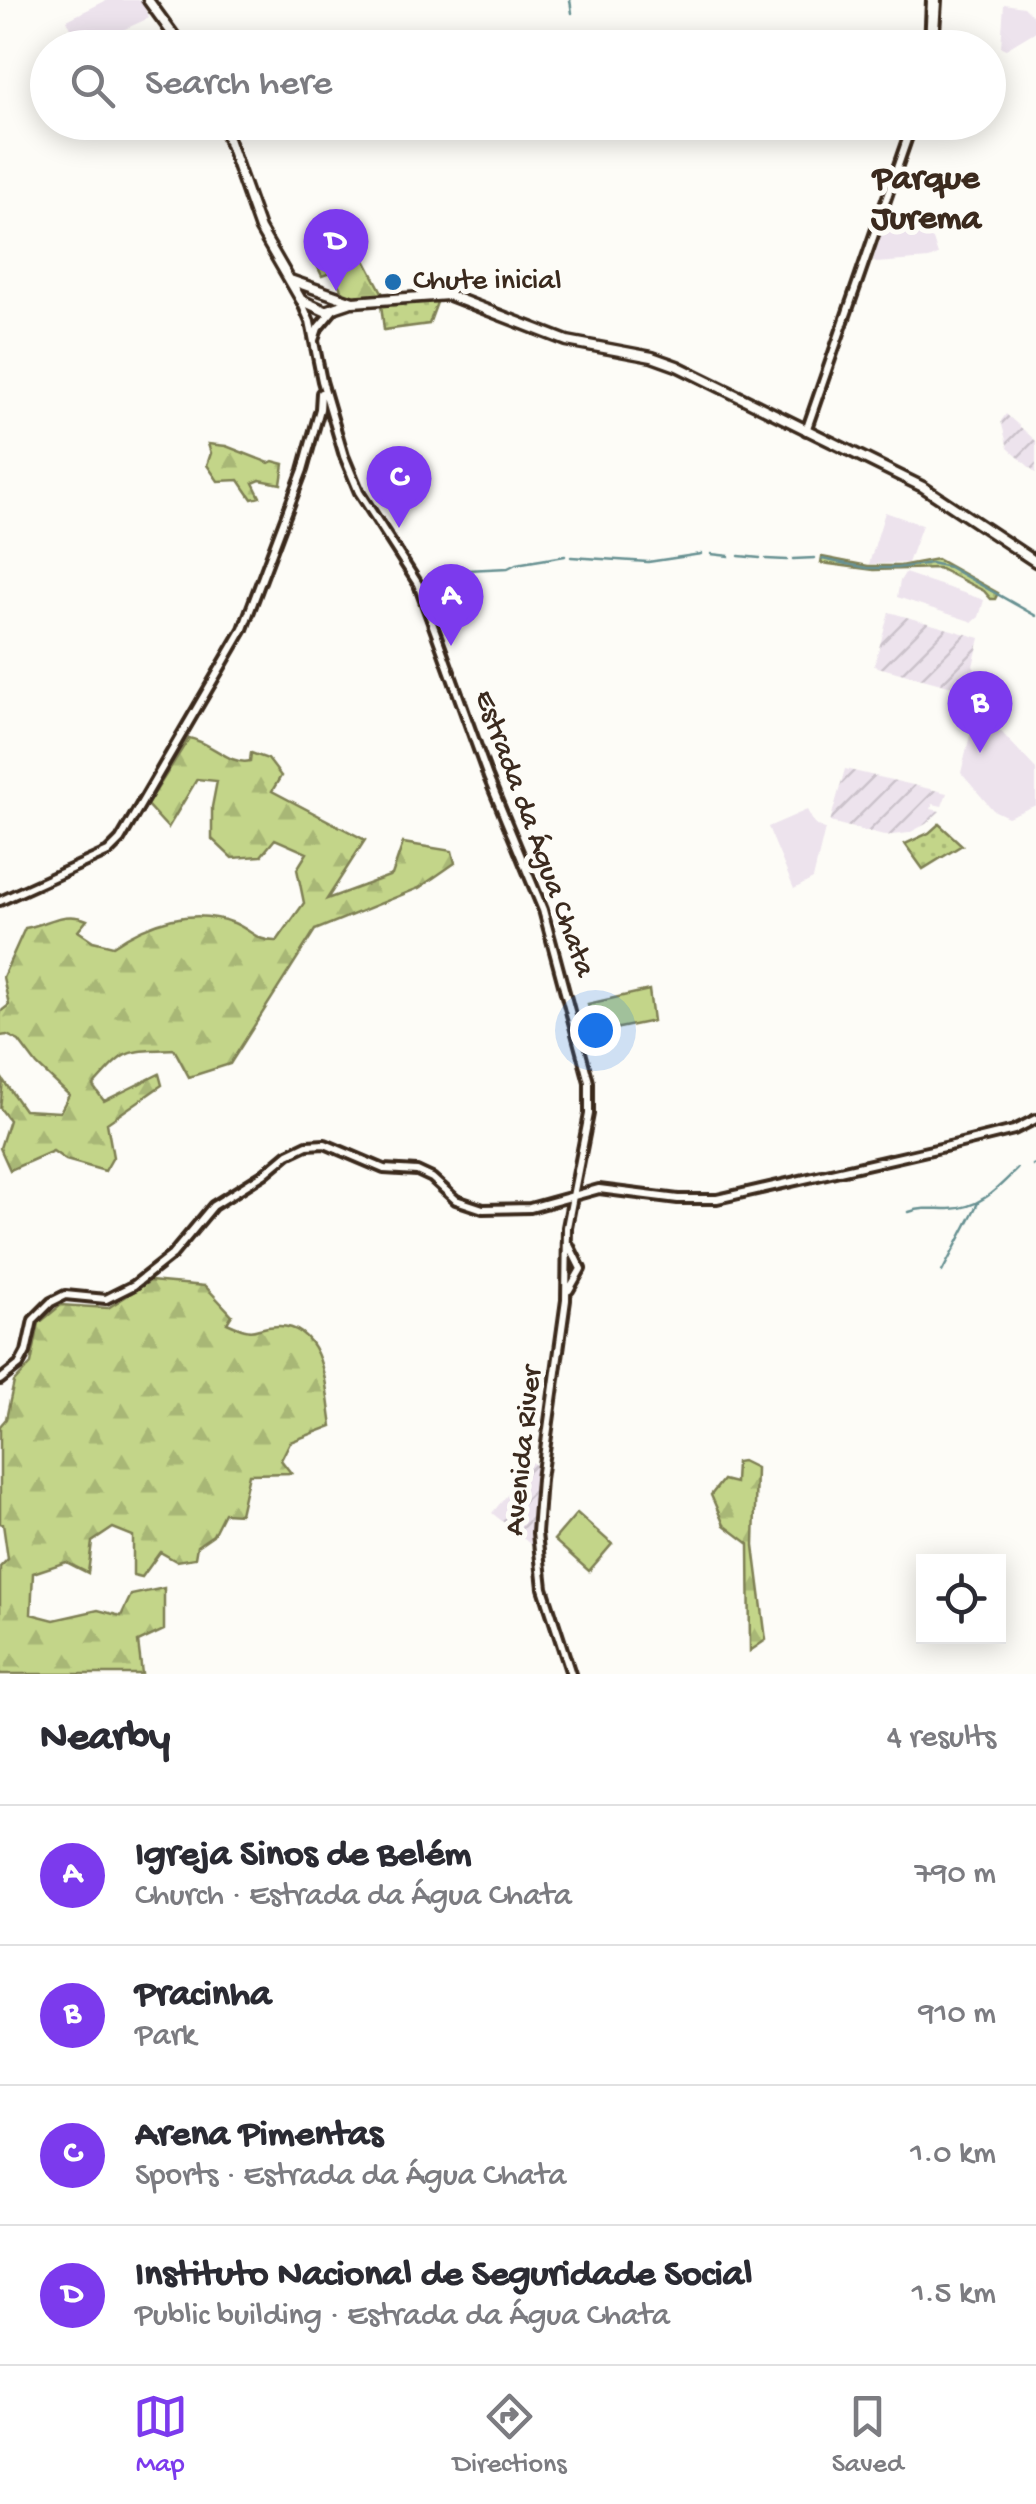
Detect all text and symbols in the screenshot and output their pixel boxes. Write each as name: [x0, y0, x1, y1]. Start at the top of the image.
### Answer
search box: [30, 30, 1006, 140]
icon: search: [65, 58, 120, 113]
text: Search here: [145, 63, 332, 107]
district label: Parque Jurema: [870, 160, 982, 241]
pin: D: [304, 208, 368, 291]
place label: Chute inicial: [413, 265, 562, 300]
marker: Chute inicial: [382, 271, 404, 293]
pin: C: [366, 446, 432, 528]
pin: A: [418, 564, 484, 646]
pin: B: [948, 670, 1012, 753]
street label: Estrada da Água Chata: [465, 686, 603, 983]
your location: [570, 1005, 621, 1056]
street label: Avenida River: [499, 1362, 552, 1537]
map controls: [916, 1554, 1006, 1644]
button: locate: [916, 1554, 1006, 1644]
text: Nearby: [40, 1715, 170, 1764]
text: 4 results: [887, 1720, 996, 1758]
text: Igreja Sinos de Belém: [135, 1834, 471, 1878]
text: A: [63, 1856, 82, 1894]
text: 790 m: [915, 1856, 996, 1894]
text: Church · Estrada da Água Chata: [135, 1878, 572, 1916]
text: Pracinha: [135, 1974, 271, 2018]
text: B: [64, 1996, 81, 2034]
text: 910 m: [919, 1996, 996, 2034]
text: Park: [135, 2018, 196, 2056]
text: Arena Pimentas: [135, 2114, 383, 2158]
text: C: [64, 2136, 81, 2174]
text: 1.0 km: [910, 2136, 996, 2174]
text: Sports · Estrada da Água Chata: [135, 2158, 566, 2196]
text: Instituto Nacional de Seguridade Social: [135, 2254, 752, 2298]
text: D: [62, 2276, 83, 2314]
text: 1.5 km: [912, 2276, 996, 2314]
text: Public building · Estrada da Água Chata: [135, 2298, 670, 2336]
tab: Map: [133, 2389, 188, 2482]
tab: Directions: [453, 2389, 567, 2482]
tab: Saved: [832, 2389, 903, 2482]

